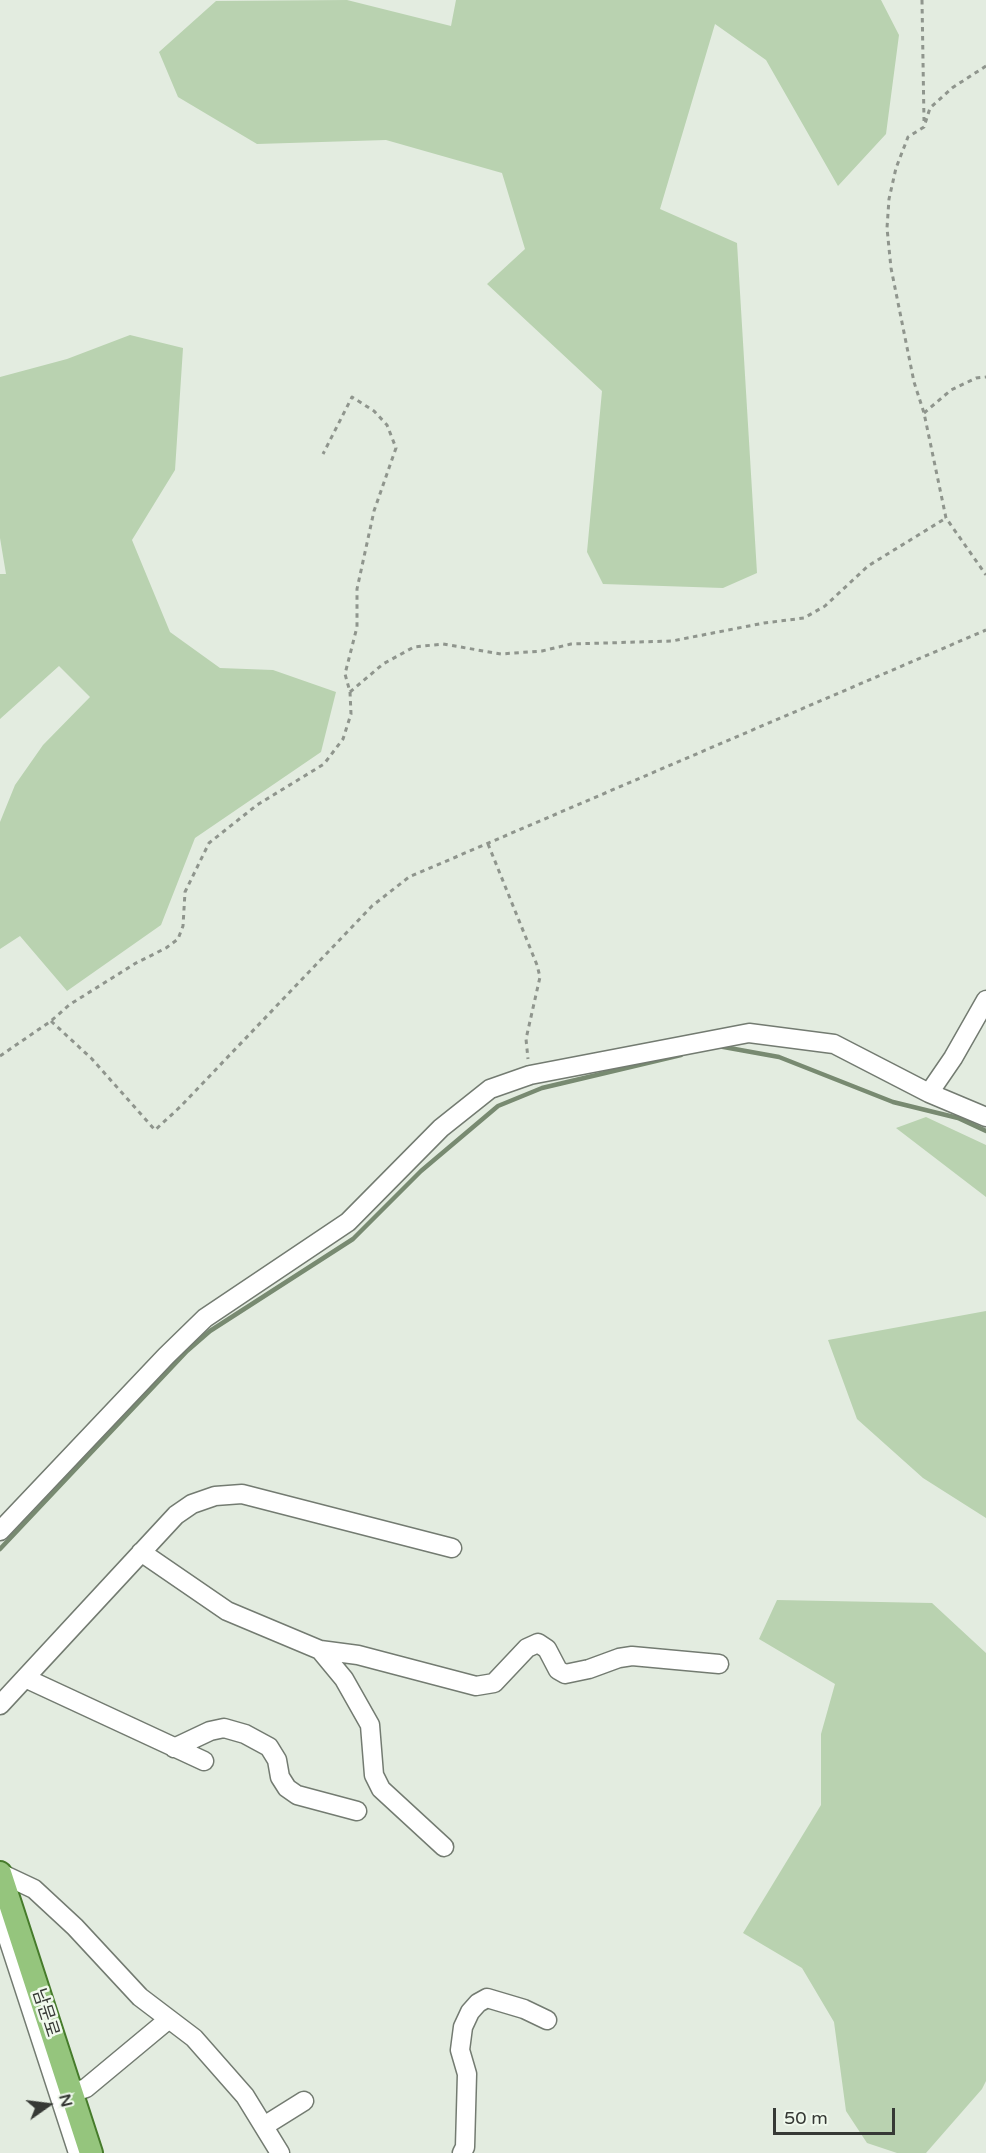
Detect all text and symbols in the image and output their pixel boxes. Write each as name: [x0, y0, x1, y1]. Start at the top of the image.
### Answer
street label: 남문로: [27, 1986, 63, 2040]
north arrow: [18, 2075, 78, 2135]
text: N: [54, 2092, 77, 2109]
scale bar: [776, 2096, 898, 2134]
text: 50 m: [784, 2107, 828, 2129]

